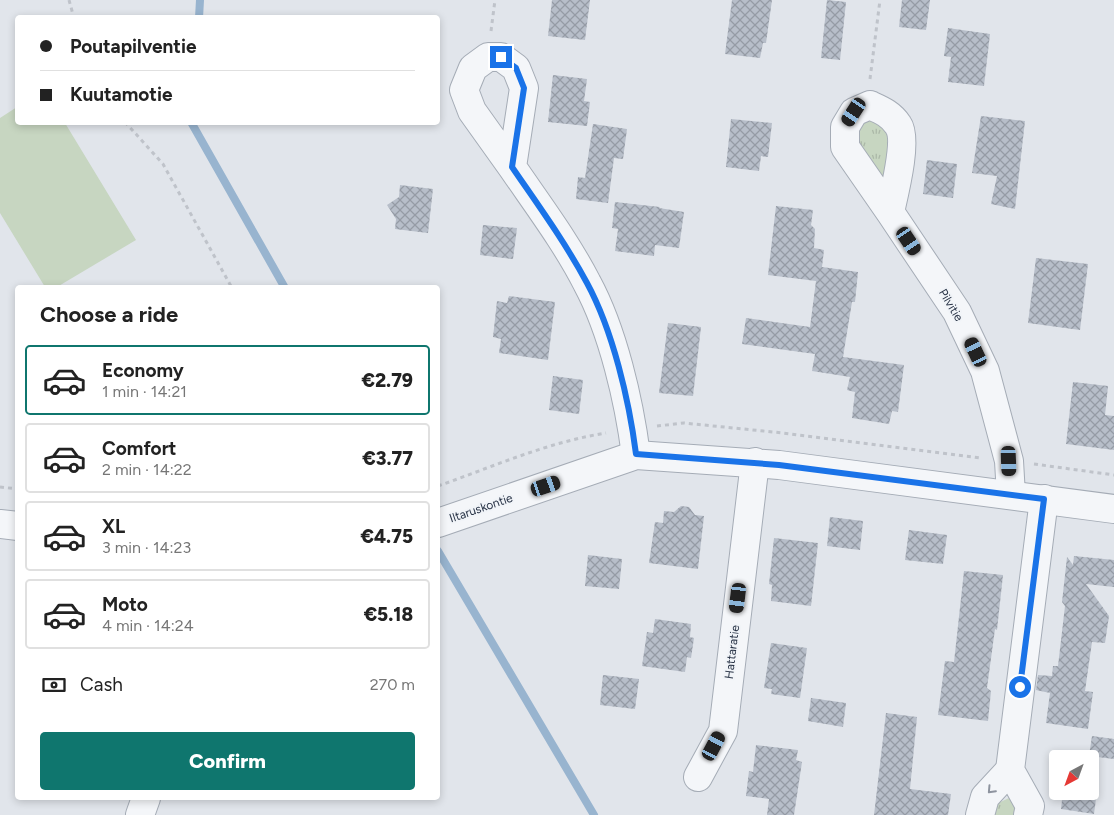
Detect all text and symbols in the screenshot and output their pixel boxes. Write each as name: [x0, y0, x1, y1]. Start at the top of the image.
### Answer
text: Poutapilventie: [70, 35, 196, 58]
route end: [490, 46, 512, 68]
text: Kuutamotie: [70, 83, 172, 106]
car: [839, 95, 868, 129]
car: [894, 224, 923, 258]
street label: Pilvitie: [936, 286, 966, 324]
text: Choose a ride: [40, 301, 178, 328]
car: [962, 335, 989, 369]
icon: car: [42, 358, 87, 403]
text: Economy: [102, 359, 184, 382]
text: €2.79: [361, 369, 413, 392]
text: 1 min · 14:21: [102, 382, 187, 401]
icon: car: [42, 436, 87, 481]
text: Comfort: [102, 437, 177, 460]
car: [1000, 446, 1017, 476]
text: €3.77: [362, 447, 413, 470]
text: 2 min · 14:22: [102, 460, 192, 479]
car: [529, 474, 562, 498]
street label: Iltaruskontie: [447, 490, 515, 525]
icon: car: [42, 514, 87, 559]
text: XL: [102, 515, 125, 538]
text: €4.75: [360, 525, 413, 548]
text: 3 min · 14:23: [102, 538, 191, 557]
car: [728, 582, 747, 614]
icon: car: [42, 592, 87, 637]
text: Moto: [102, 593, 148, 616]
text: €5.18: [364, 603, 413, 626]
text: 4 min · 14:24: [102, 616, 194, 635]
street label: Hattaratie: [722, 624, 742, 680]
icon: cash: [40, 671, 68, 699]
text: Cash: [80, 673, 123, 696]
text: 270 m: [370, 675, 415, 694]
route start: [1009, 676, 1031, 698]
car: [700, 729, 727, 763]
button: Confirm: [40, 732, 415, 790]
north arrow: [1049, 750, 1099, 800]
map controls: [1049, 750, 1099, 800]
one-way arrow: [988, 785, 997, 794]

